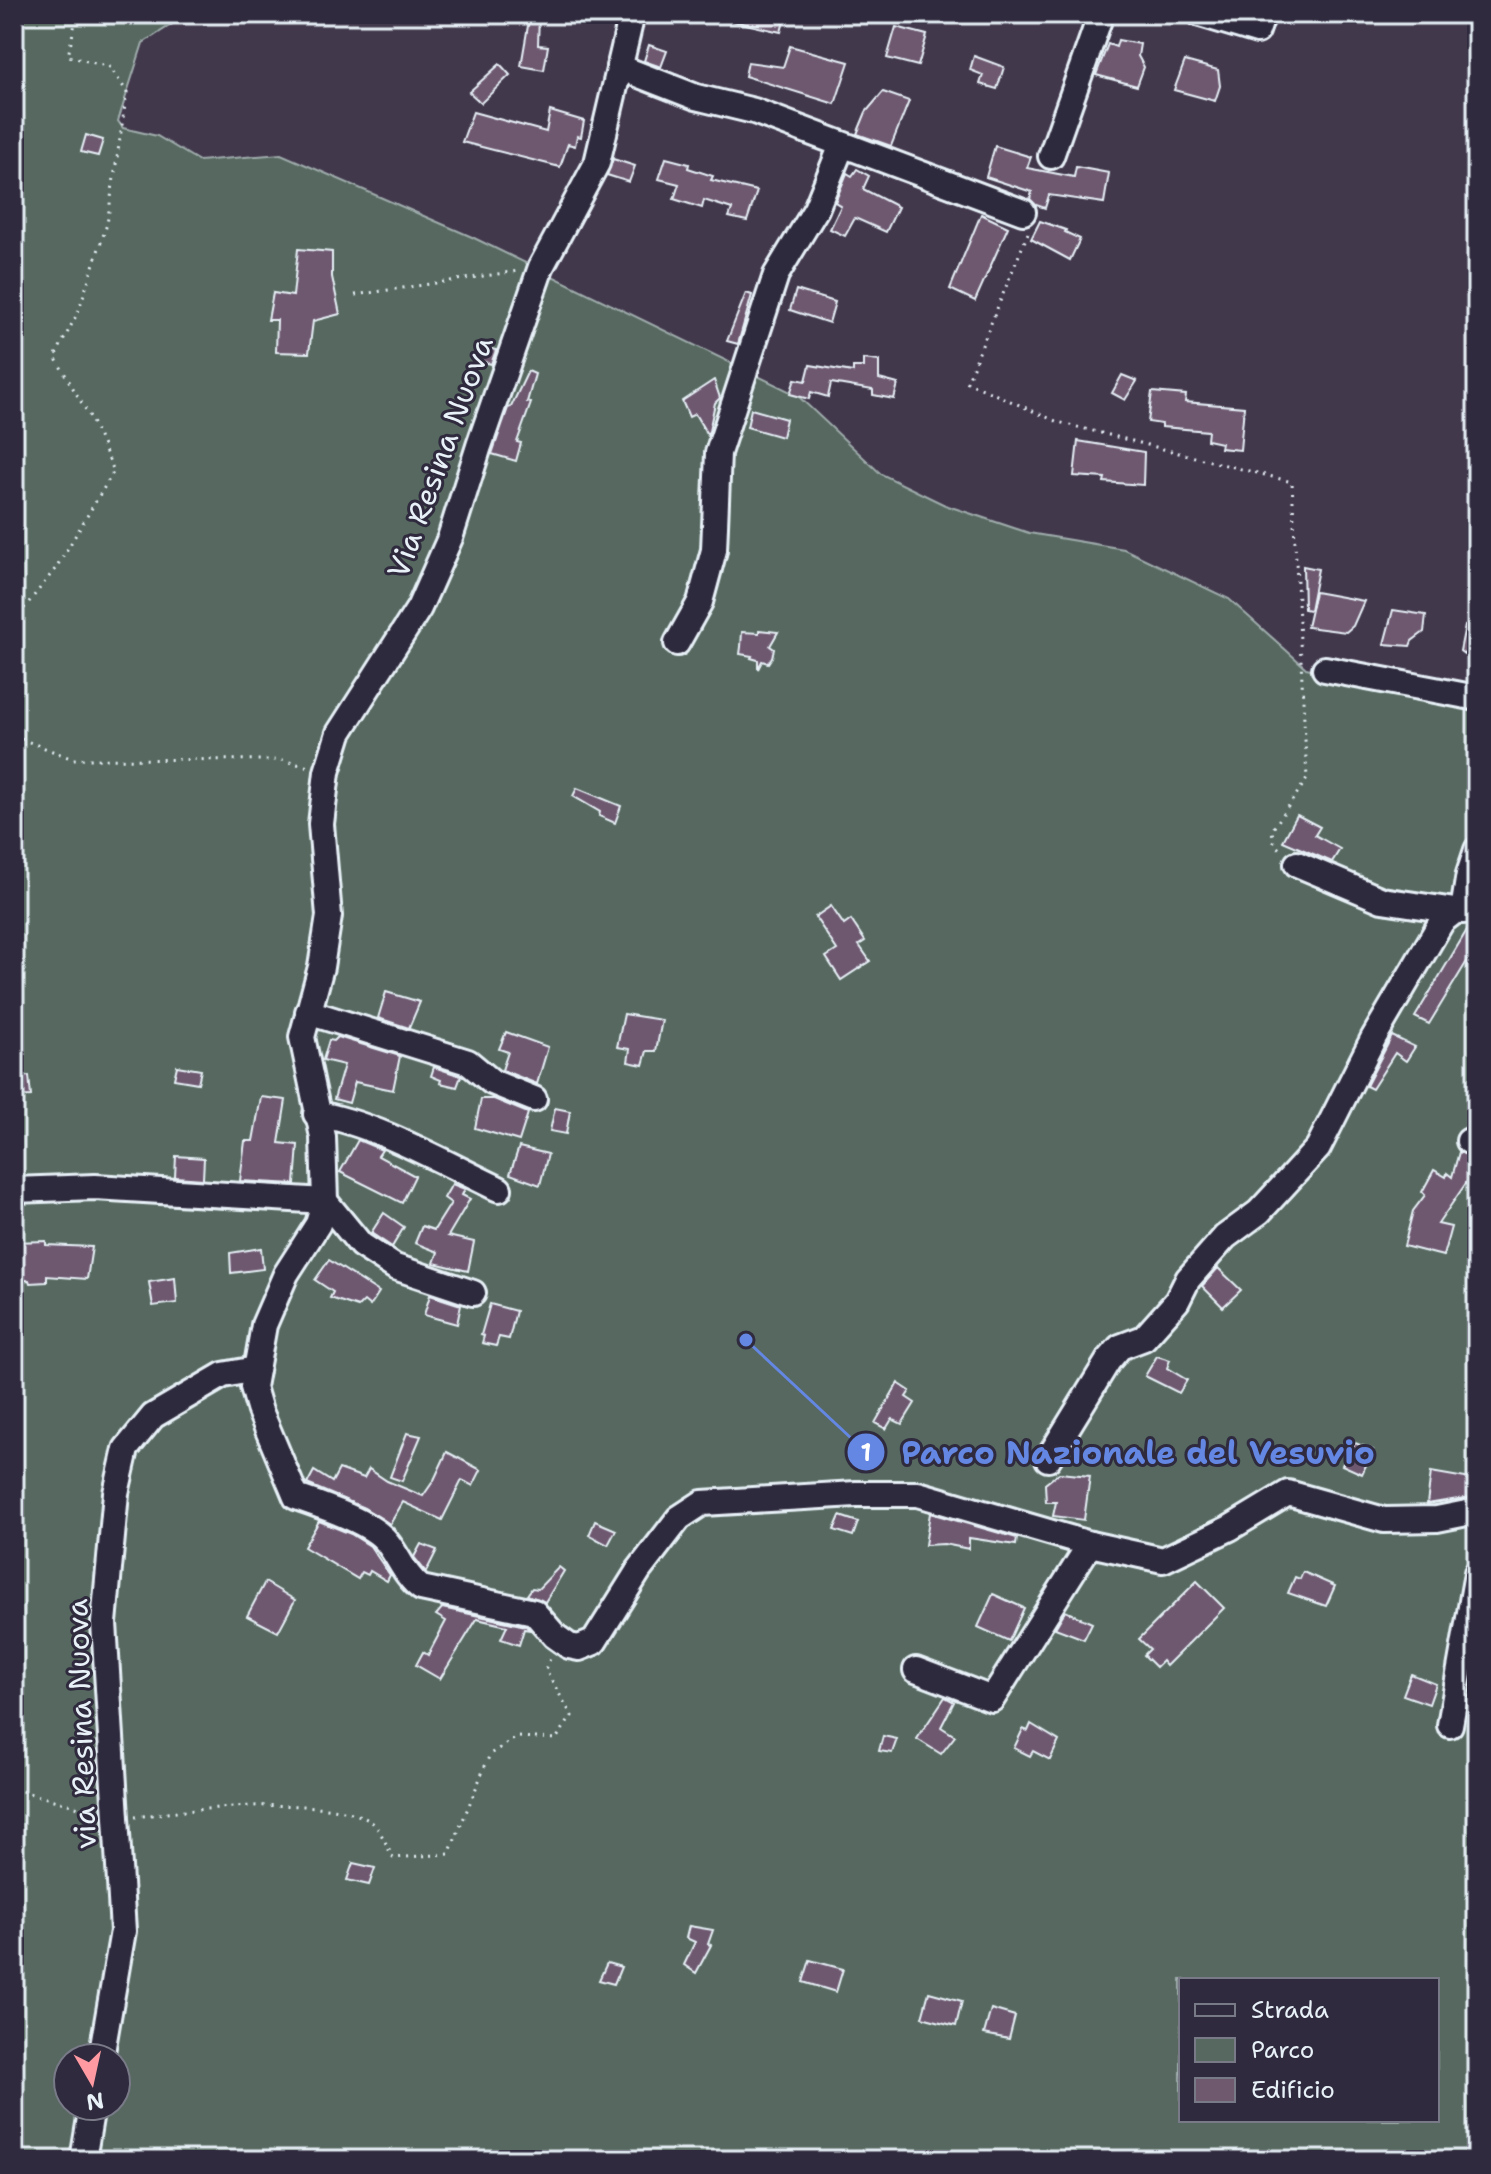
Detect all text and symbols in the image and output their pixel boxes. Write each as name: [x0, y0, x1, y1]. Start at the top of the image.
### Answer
street label: Via Resina Nuova: [377, 330, 503, 584]
callout: Parco Nazionale del Vesuvio: [846, 1424, 1391, 1480]
text: Parco Nazionale del Vesuvio: [901, 1431, 1375, 1474]
text: 1: [861, 1437, 871, 1469]
street label: via Resina Nuova: [56, 1598, 106, 1850]
legend: [1179, 1978, 1439, 2122]
text: Strada: [1251, 1994, 1329, 2026]
text: Parco: [1251, 2034, 1314, 2066]
north arrow: [52, 2042, 132, 2122]
text: Edificio: [1251, 2074, 1335, 2106]
text: N: [84, 2086, 106, 2117]

